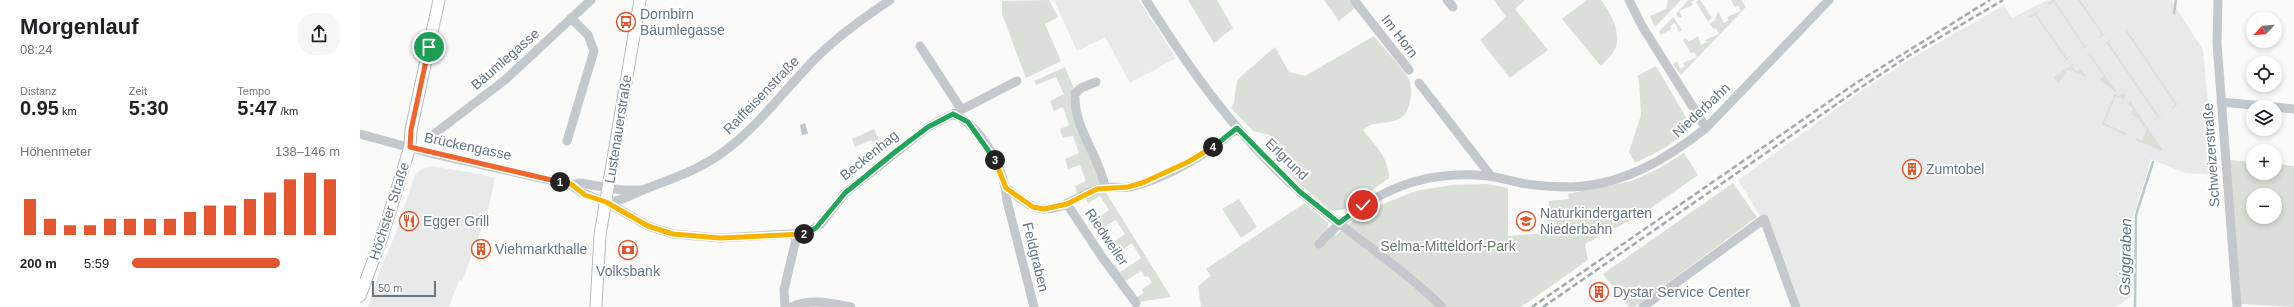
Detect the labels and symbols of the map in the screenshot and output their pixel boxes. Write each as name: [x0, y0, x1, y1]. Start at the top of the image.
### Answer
place label: Dornbirn Bäumlegasse: [640, 6, 725, 38]
bus stop icon: Dornbirn Bäumlegasse: [615, 11, 637, 33]
street label: Im Horn: [1378, 11, 1422, 61]
north arrow: [2246, 12, 2282, 48]
street label: Bäumlegasse: [468, 25, 542, 93]
pin: [412, 30, 446, 64]
street label: Raiffeisenstraße: [720, 53, 802, 137]
street label: Lustenauerstraße: [602, 73, 635, 184]
street label: Niederbahn: [1669, 79, 1733, 141]
street label: Schweizerstraße: [2199, 102, 2223, 208]
street label: Beckenhag: [837, 127, 901, 183]
street label: Brückengasse: [423, 129, 513, 163]
street label: Erlgrund: [1262, 135, 1312, 183]
pin: 4: [1203, 137, 1223, 157]
pin: 3: [985, 150, 1005, 170]
building icon: Zumtobel: [1901, 158, 1923, 180]
street label: Höchster Straße: [366, 160, 412, 262]
place label: Zumtobel: [1926, 161, 1984, 177]
pin: 1: [550, 172, 570, 192]
pin: [1346, 188, 1380, 222]
street label: Riedweiler: [1082, 205, 1132, 269]
place label: Naturkindergarten Niederbahn: [1540, 205, 1652, 237]
restaurant icon: Egger Grill: [398, 210, 420, 232]
school or university icon: Naturkindergarten Niederbahn: [1515, 210, 1537, 232]
place label: Egger Grill: [423, 213, 489, 229]
water label: Gsiggraben: [2116, 218, 2134, 296]
street label: Feldgraben: [1020, 221, 1052, 293]
pin: 2: [794, 224, 814, 244]
building icon: Viehmarkthalle: [470, 238, 492, 260]
park label: Selma-Mitteldorf-Park: [1380, 238, 1517, 254]
bank icon: Volksbank: [617, 239, 639, 261]
place label: Viehmarkthalle: [495, 241, 588, 257]
place label: Volksbank: [596, 263, 661, 279]
scale bar: [372, 279, 436, 298]
building icon: Dystar Service Center: [1588, 281, 1610, 303]
place label: Dystar Service Center: [1613, 284, 1750, 300]

